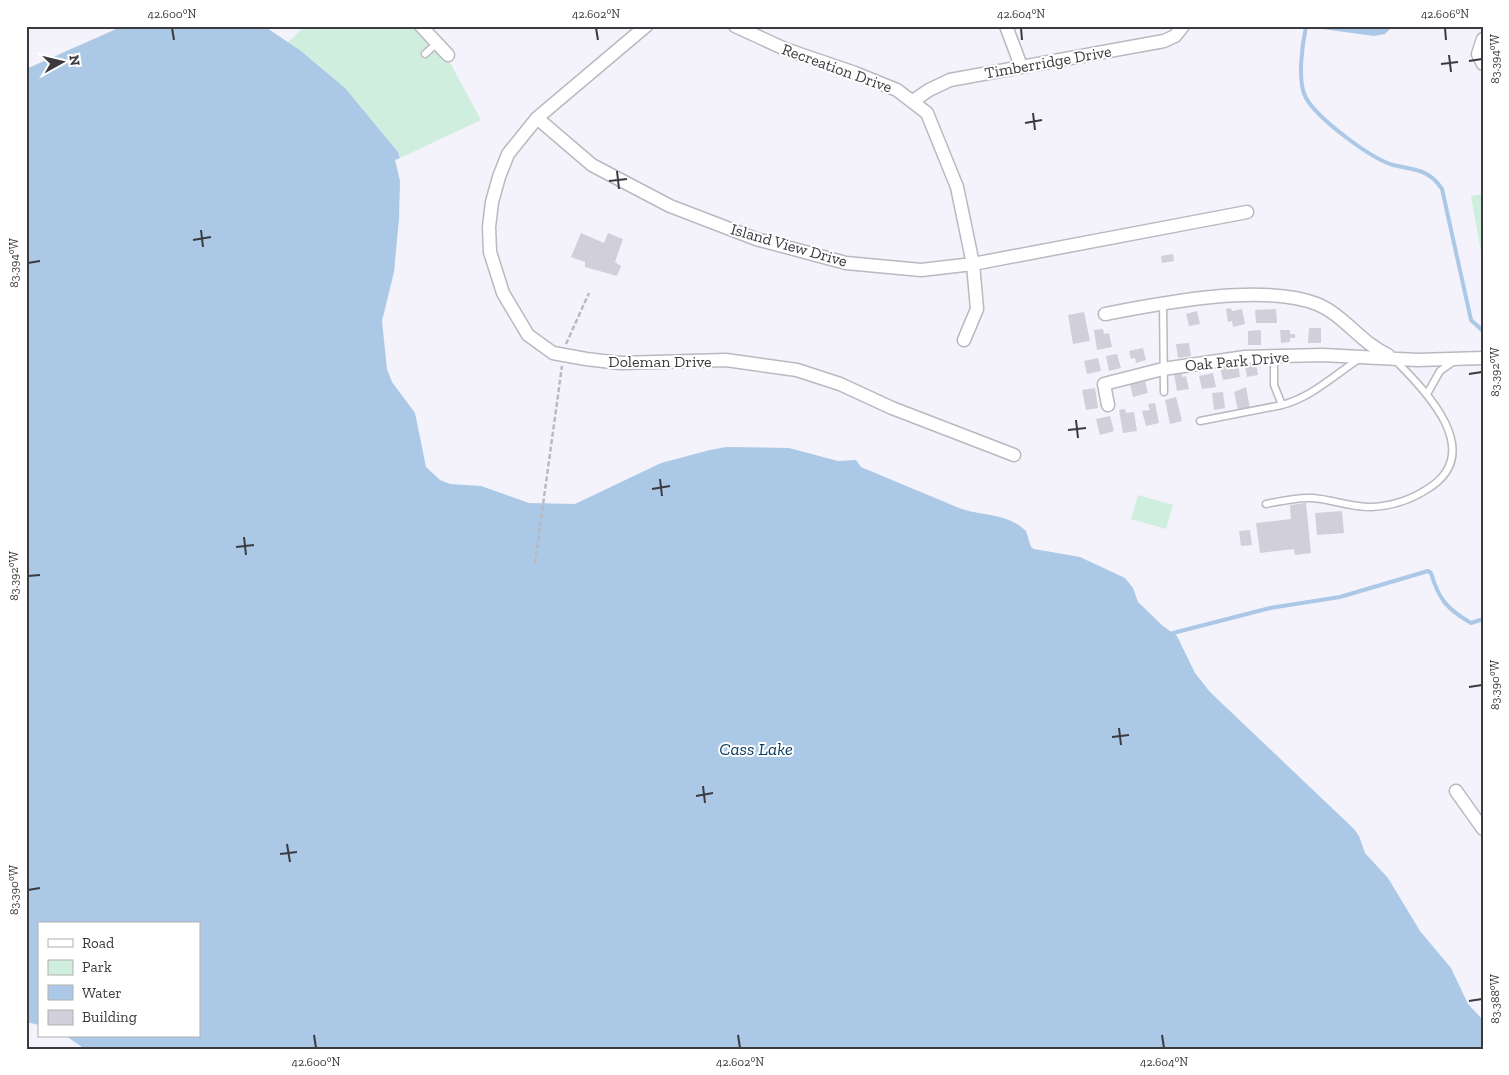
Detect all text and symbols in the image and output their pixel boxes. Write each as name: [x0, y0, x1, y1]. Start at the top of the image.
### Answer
text: 42.600°N: [148, 7, 197, 21]
text: 42.602°N: [572, 7, 620, 21]
text: 42.604°N: [997, 7, 1045, 21]
text: 42.606°N: [1421, 7, 1469, 21]
text: 83.394°W: [1488, 34, 1502, 84]
north arrow: [38, 38, 88, 88]
street label: Recreation Drive: [779, 39, 895, 97]
street label: Timberridge Drive: [983, 41, 1113, 83]
text: N: [65, 54, 84, 67]
street label: Island View Drive: [729, 219, 849, 271]
text: 83.394°W: [7, 238, 21, 288]
street label: Oak Park Drive: [1184, 347, 1290, 375]
text: 83.392°W: [1488, 347, 1502, 397]
street label: Doleman Drive: [608, 352, 712, 371]
text: 83.392°W: [7, 551, 21, 601]
text: 83.390°W: [1488, 659, 1502, 710]
water label: Cass Lake: [719, 738, 793, 760]
text: 83.390°W: [7, 864, 21, 915]
legend: [38, 922, 200, 1038]
text: Road: [82, 934, 115, 952]
text: Park: [82, 958, 112, 976]
text: 83.388°W: [1488, 973, 1502, 1024]
text: Water: [82, 984, 122, 1002]
text: Building: [82, 1008, 137, 1026]
text: 42.600°N: [292, 1055, 341, 1069]
text: 42.602°N: [716, 1055, 764, 1069]
text: 42.604°N: [1140, 1055, 1188, 1069]

